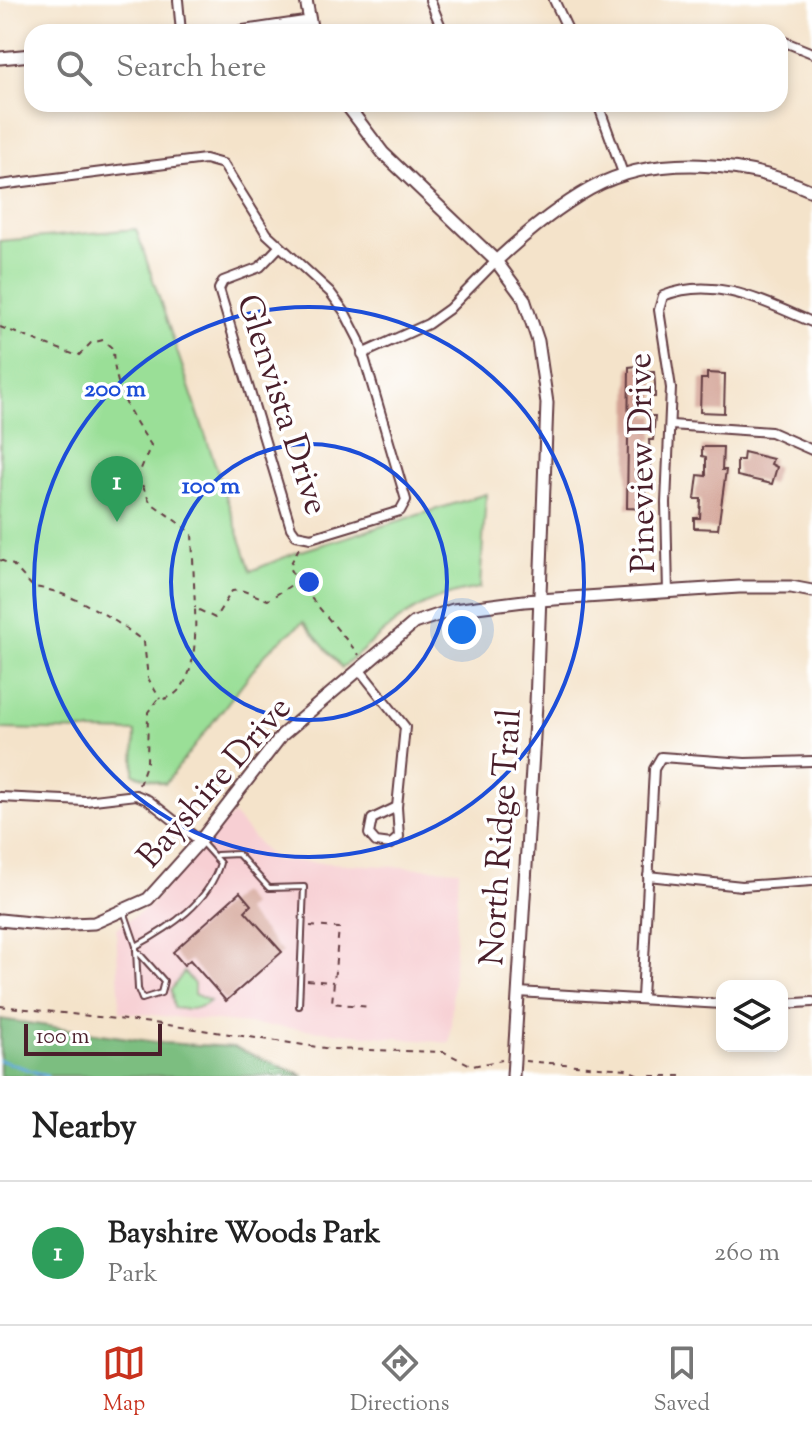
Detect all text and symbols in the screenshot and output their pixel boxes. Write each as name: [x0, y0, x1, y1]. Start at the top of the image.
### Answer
search box: [24, 24, 788, 112]
icon: search: [52, 46, 96, 90]
text: Search here: [116, 47, 266, 90]
street label: Glenvista Drive: [222, 289, 339, 522]
street label: Pineview Drive: [617, 352, 670, 574]
text: 200 m: [84, 373, 146, 407]
pin: 1: [91, 456, 143, 522]
text: 100 m: [182, 470, 240, 504]
centre of rings: [295, 568, 323, 596]
your location: [442, 610, 482, 650]
street label: Bayshire Drive: [127, 686, 304, 880]
street label: North Ridge Trail: [469, 707, 536, 967]
map controls: [716, 980, 788, 1052]
button: layers: [716, 980, 788, 1052]
scale bar: [24, 1020, 162, 1056]
text: 100 m: [36, 1022, 89, 1054]
text: Nearby: [32, 1104, 137, 1153]
text: Bayshire Woods Park: [108, 1213, 380, 1256]
text: 1: [54, 1235, 62, 1272]
text: 260 m: [714, 1235, 780, 1272]
text: Park: [108, 1256, 158, 1293]
tab: Map: [102, 1341, 146, 1421]
tab: Directions: [350, 1341, 449, 1421]
tab: Saved: [653, 1341, 710, 1421]

